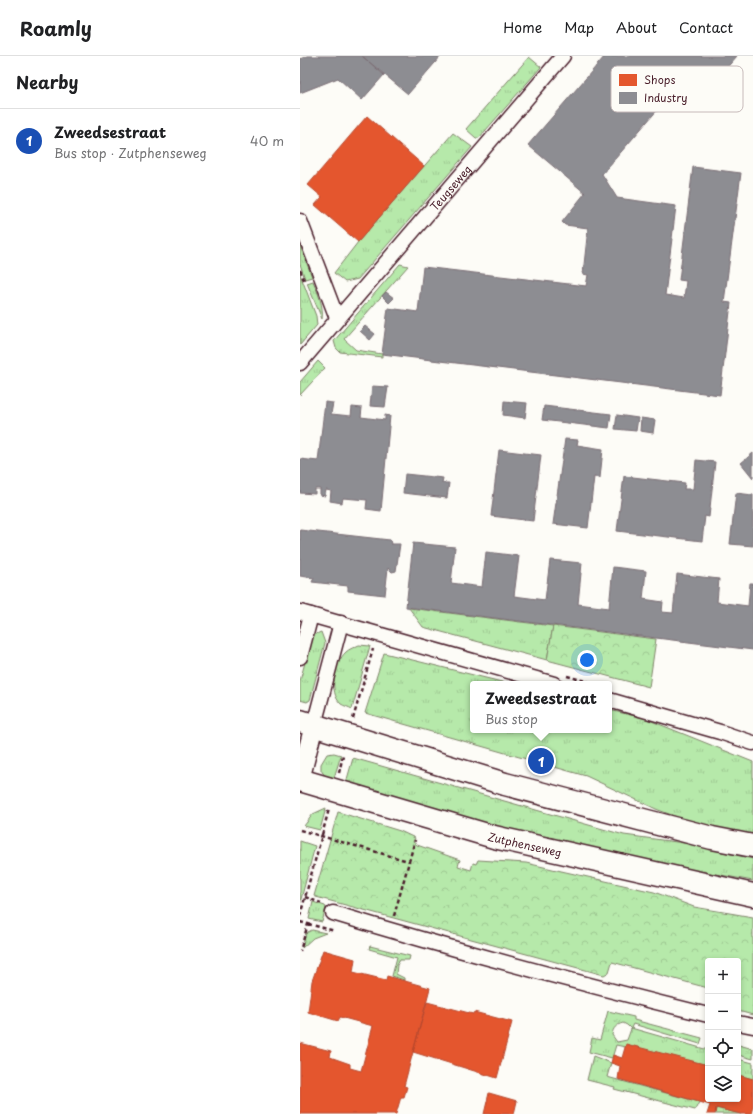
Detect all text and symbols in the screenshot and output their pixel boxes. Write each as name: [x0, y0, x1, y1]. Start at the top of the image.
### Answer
text: Roamly: [20, 14, 92, 42]
text: Home: [503, 17, 542, 38]
text: Map: [564, 17, 594, 38]
text: About: [616, 17, 657, 38]
text: Contact: [679, 17, 733, 38]
legend: [611, 66, 743, 112]
text: Nearby: [16, 69, 78, 95]
text: Shops: [644, 71, 675, 88]
text: Industry: [644, 89, 688, 106]
text: Zweedsestraat: [54, 120, 166, 143]
text: 1: [26, 131, 32, 150]
text: 40 m: [250, 131, 284, 150]
text: Bus stop · Zutphenseweg: [54, 143, 207, 162]
street label: Teugseweg: [426, 161, 475, 214]
your location: [577, 650, 597, 670]
popup: [470, 681, 612, 733]
text: Zweedsestraat: [485, 686, 597, 709]
text: Bus stop: [485, 709, 538, 728]
pin: 1: [528, 746, 554, 776]
street label: Zutphenseweg: [486, 827, 563, 860]
map controls: [705, 958, 741, 1102]
button: +: [705, 958, 741, 994]
button: −: [705, 994, 741, 1030]
button: locate: [705, 1030, 741, 1066]
button: layers: [705, 1066, 741, 1102]

